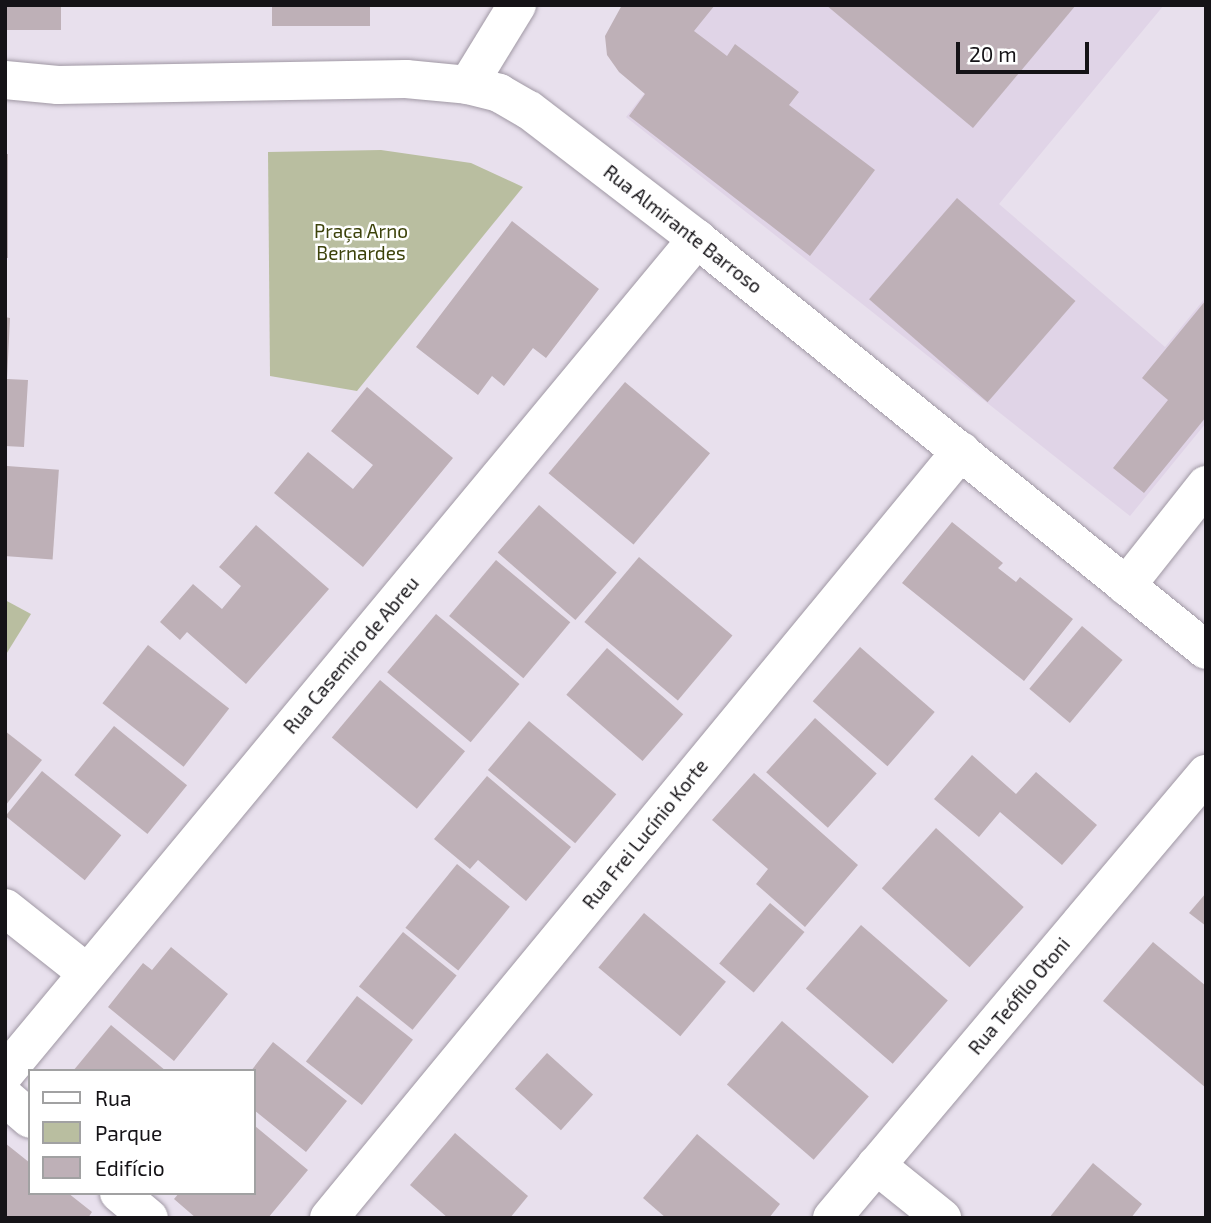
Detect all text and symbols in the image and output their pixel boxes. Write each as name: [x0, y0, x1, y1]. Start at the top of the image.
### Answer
scale bar: [959, 28, 1092, 72]
text: 20 m: [969, 41, 1017, 66]
street label: Rua Almirante Barroso: [599, 160, 767, 298]
park label: Praça Arno Bernardes: [314, 220, 408, 264]
street label: Rua Casemiro de Abreu: [278, 572, 424, 738]
street label: Rua Frei Lucínio Korte: [578, 755, 712, 913]
street label: Rua Teófilo Otoni: [963, 933, 1075, 1059]
legend: [28, 1069, 256, 1195]
text: Rua: [95, 1085, 131, 1110]
text: Parque: [95, 1120, 162, 1145]
text: Edifício: [95, 1155, 165, 1180]

